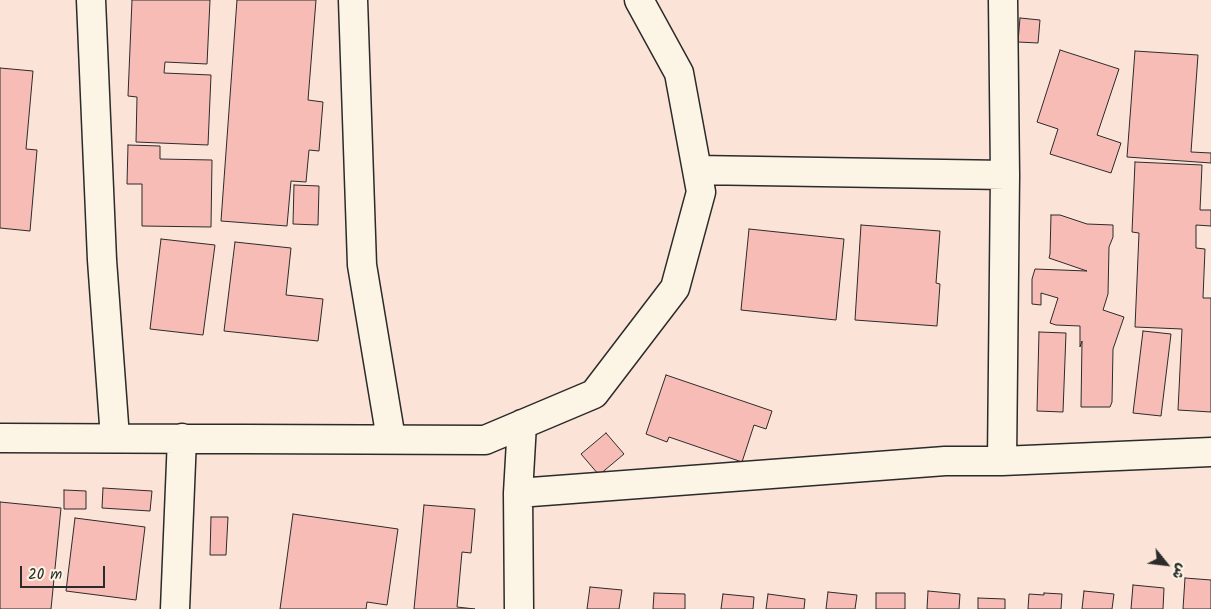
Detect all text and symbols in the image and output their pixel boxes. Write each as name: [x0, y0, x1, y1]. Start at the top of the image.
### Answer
north arrow: [1141, 539, 1191, 589]
scale bar: [22, 556, 108, 588]
text: ش: [1166, 559, 1192, 583]
text: 20 m: [28, 563, 62, 587]

